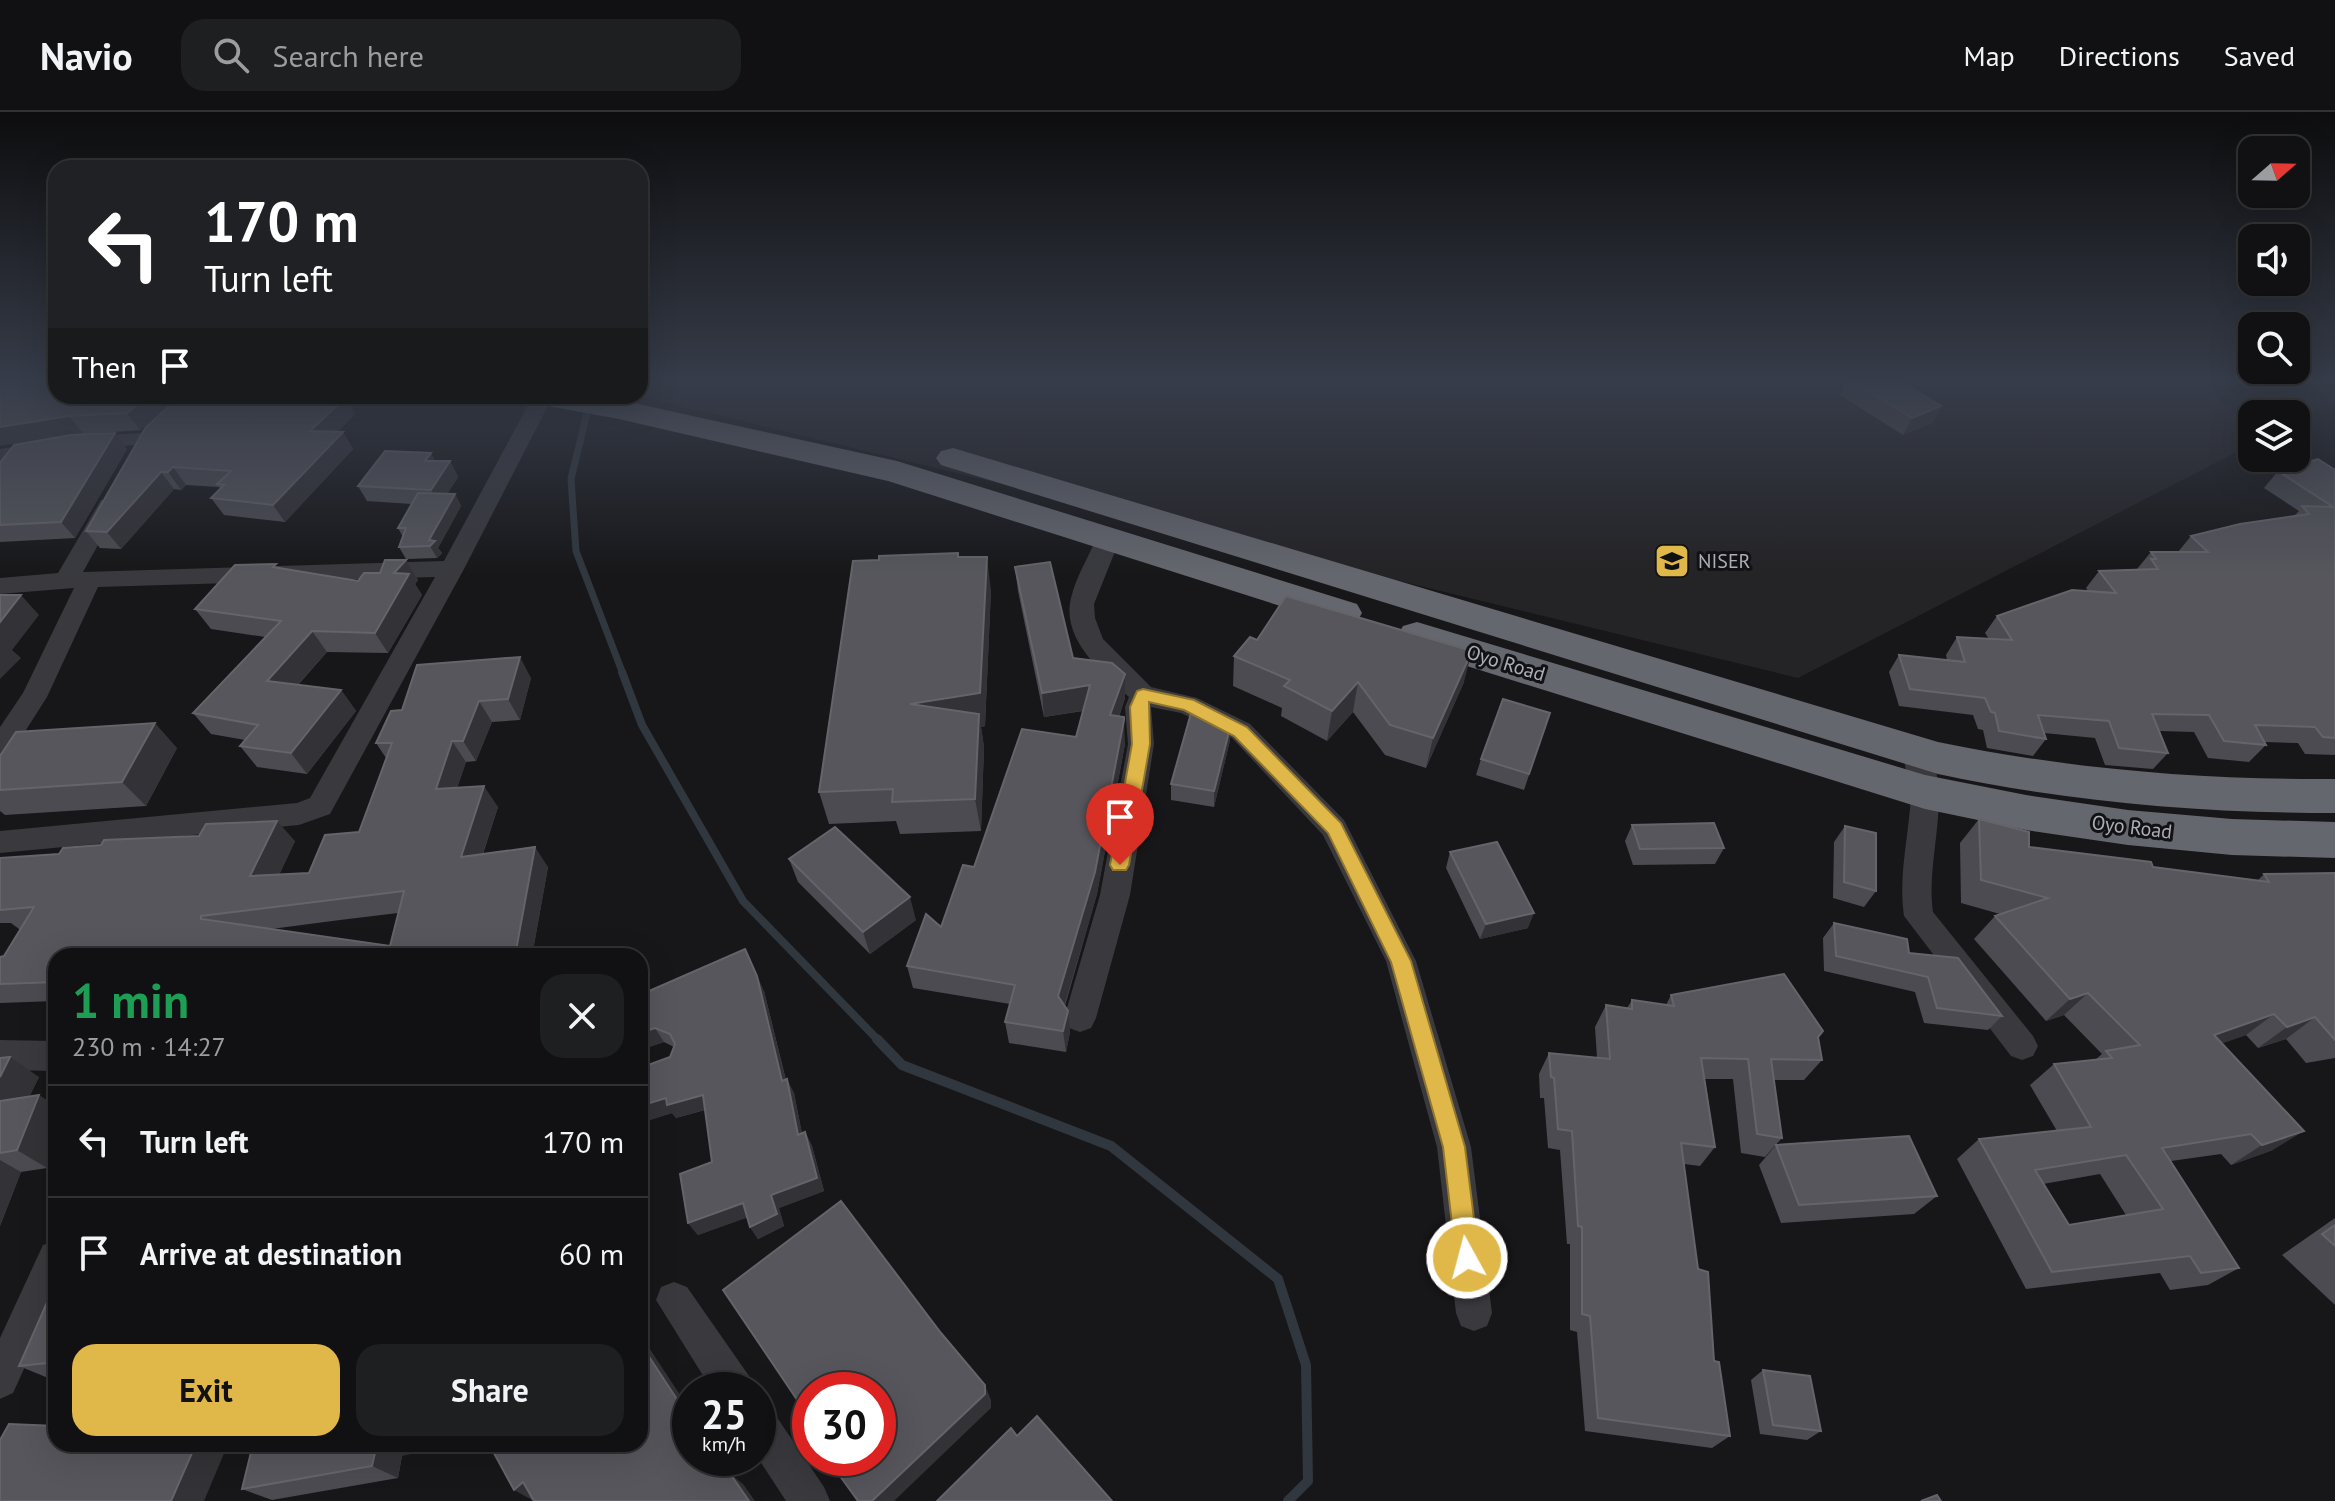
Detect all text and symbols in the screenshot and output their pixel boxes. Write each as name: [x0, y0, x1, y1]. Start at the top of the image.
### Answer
search box: [181, 19, 741, 91]
text: Navio: [40, 31, 133, 80]
icon: search: [209, 33, 253, 77]
text: Search here: [273, 36, 424, 75]
text: Map: [1964, 37, 2015, 74]
text: Directions: [2059, 37, 2180, 74]
text: Saved: [2224, 37, 2295, 74]
north arrow: [2238, 136, 2310, 208]
map controls: [2238, 136, 2310, 472]
text: 170 m: [204, 185, 359, 257]
icon: left: [72, 192, 176, 296]
button: sound: [2238, 224, 2310, 296]
text: Turn left: [204, 255, 333, 302]
button: search: [2238, 312, 2310, 384]
icon: arrive: [153, 344, 197, 388]
text: Then: [72, 347, 137, 386]
button: layers: [2238, 400, 2310, 472]
school or university icon: NISER: [1653, 542, 1691, 580]
place label: NISER: [1698, 548, 1751, 574]
street label: Oyo Road: [1464, 639, 1548, 687]
pin: [1086, 783, 1154, 865]
icon: arrive: [1098, 795, 1142, 839]
street label: Oyo Road: [2090, 809, 2174, 845]
text: 1 min: [72, 969, 189, 1031]
button: close: [540, 974, 624, 1058]
text: 230 m · 14:27: [72, 1030, 226, 1063]
icon: left: [72, 1119, 116, 1163]
text: Turn left: [140, 1122, 248, 1161]
text: 170 m: [543, 1122, 624, 1161]
position arrow: [1425, 1216, 1509, 1300]
icon: arrive: [72, 1231, 116, 1275]
text: Arrive at destination: [140, 1234, 402, 1273]
text: 60 m: [559, 1234, 624, 1273]
button: Exit: [72, 1344, 340, 1436]
button: Share: [356, 1344, 624, 1436]
speed limit sign: 30: [792, 1372, 896, 1476]
text: 25: [701, 1388, 747, 1440]
text: km/h: [702, 1431, 746, 1457]

